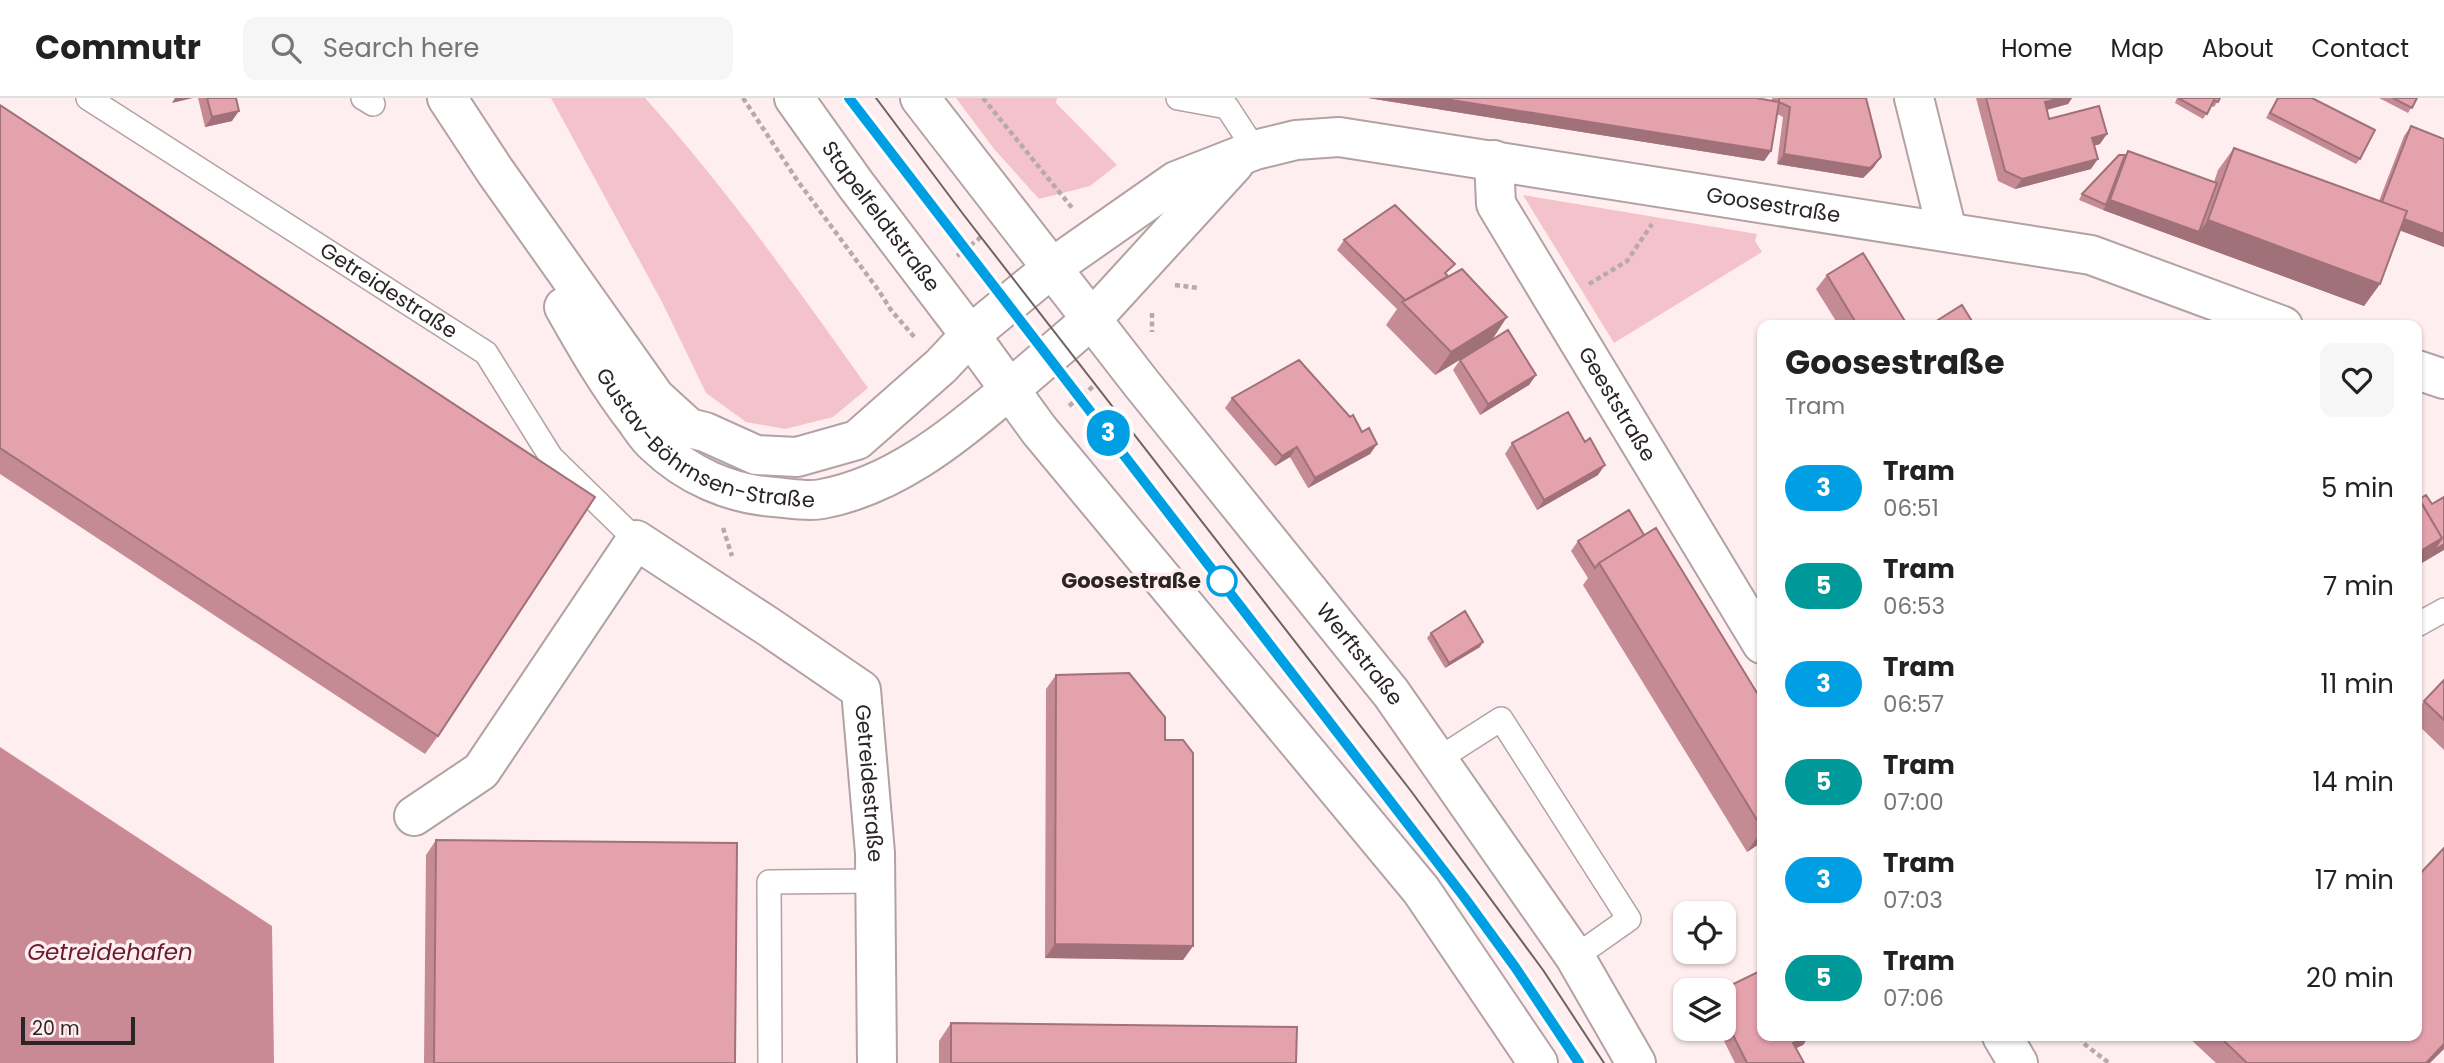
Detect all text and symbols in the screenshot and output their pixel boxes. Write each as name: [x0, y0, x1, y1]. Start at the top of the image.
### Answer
search box: [243, 17, 733, 80]
text: Commutr: [35, 24, 201, 71]
icon: search: [267, 29, 305, 67]
text: Search here: [323, 30, 479, 66]
text: Home: [2001, 32, 2073, 65]
text: Map: [2111, 32, 2164, 65]
text: About: [2202, 32, 2273, 65]
text: Contact: [2311, 32, 2409, 65]
street label: Stapelfeldtstraße: [815, 135, 947, 298]
street label: Goosestraße: [1704, 180, 1843, 229]
street label: Getreidestraße: [314, 235, 463, 345]
text: Goosestraße: [1785, 339, 2005, 386]
street label: Geeststraße: [1572, 341, 1663, 467]
button: heart: [2320, 343, 2394, 417]
street label: Gustav-Böhrnsen-Straße: [589, 362, 815, 514]
text: Tram: [1785, 390, 1845, 422]
line badge: 3: [1085, 410, 1131, 456]
text: 3: [1101, 416, 1115, 449]
text: Tram: [1883, 453, 1955, 489]
text: 5 min: [2321, 470, 2394, 506]
text: 3: [1816, 471, 1831, 504]
text: 06:51: [1883, 492, 1939, 524]
text: Tram: [1883, 551, 1955, 587]
place label: Goosestraße: [1061, 566, 1201, 595]
marker: Goosestraße: [1207, 566, 1237, 596]
text: 7 min: [2323, 568, 2394, 604]
text: 5: [1816, 569, 1831, 602]
text: 06:53: [1883, 590, 1945, 622]
street label: Werftstraße: [1310, 596, 1410, 711]
text: Tram: [1883, 649, 1955, 685]
text: 11 min: [2321, 666, 2394, 702]
text: 3: [1816, 667, 1831, 700]
text: 06:57: [1883, 688, 1944, 720]
street label: Getreidestraße: [848, 703, 890, 862]
text: Tram: [1883, 747, 1955, 783]
text: 14 min: [2313, 764, 2394, 800]
text: 5: [1816, 765, 1831, 798]
text: 07:00: [1883, 786, 1944, 818]
text: Tram: [1883, 845, 1955, 881]
text: 17 min: [2315, 862, 2394, 898]
text: 3: [1816, 863, 1831, 896]
text: 07:03: [1883, 884, 1943, 916]
map controls: [1673, 901, 1736, 1041]
button: locate: [1673, 901, 1736, 964]
water label: Getreidehafen: [27, 936, 193, 968]
text: Tram: [1883, 943, 1955, 979]
text: 20 min: [2306, 960, 2394, 996]
text: 5: [1816, 961, 1831, 994]
button: layers: [1673, 978, 1736, 1041]
text: 07:06: [1883, 982, 1944, 1014]
scale bar: [21, 1014, 135, 1046]
text: 20 m: [32, 1015, 80, 1042]

